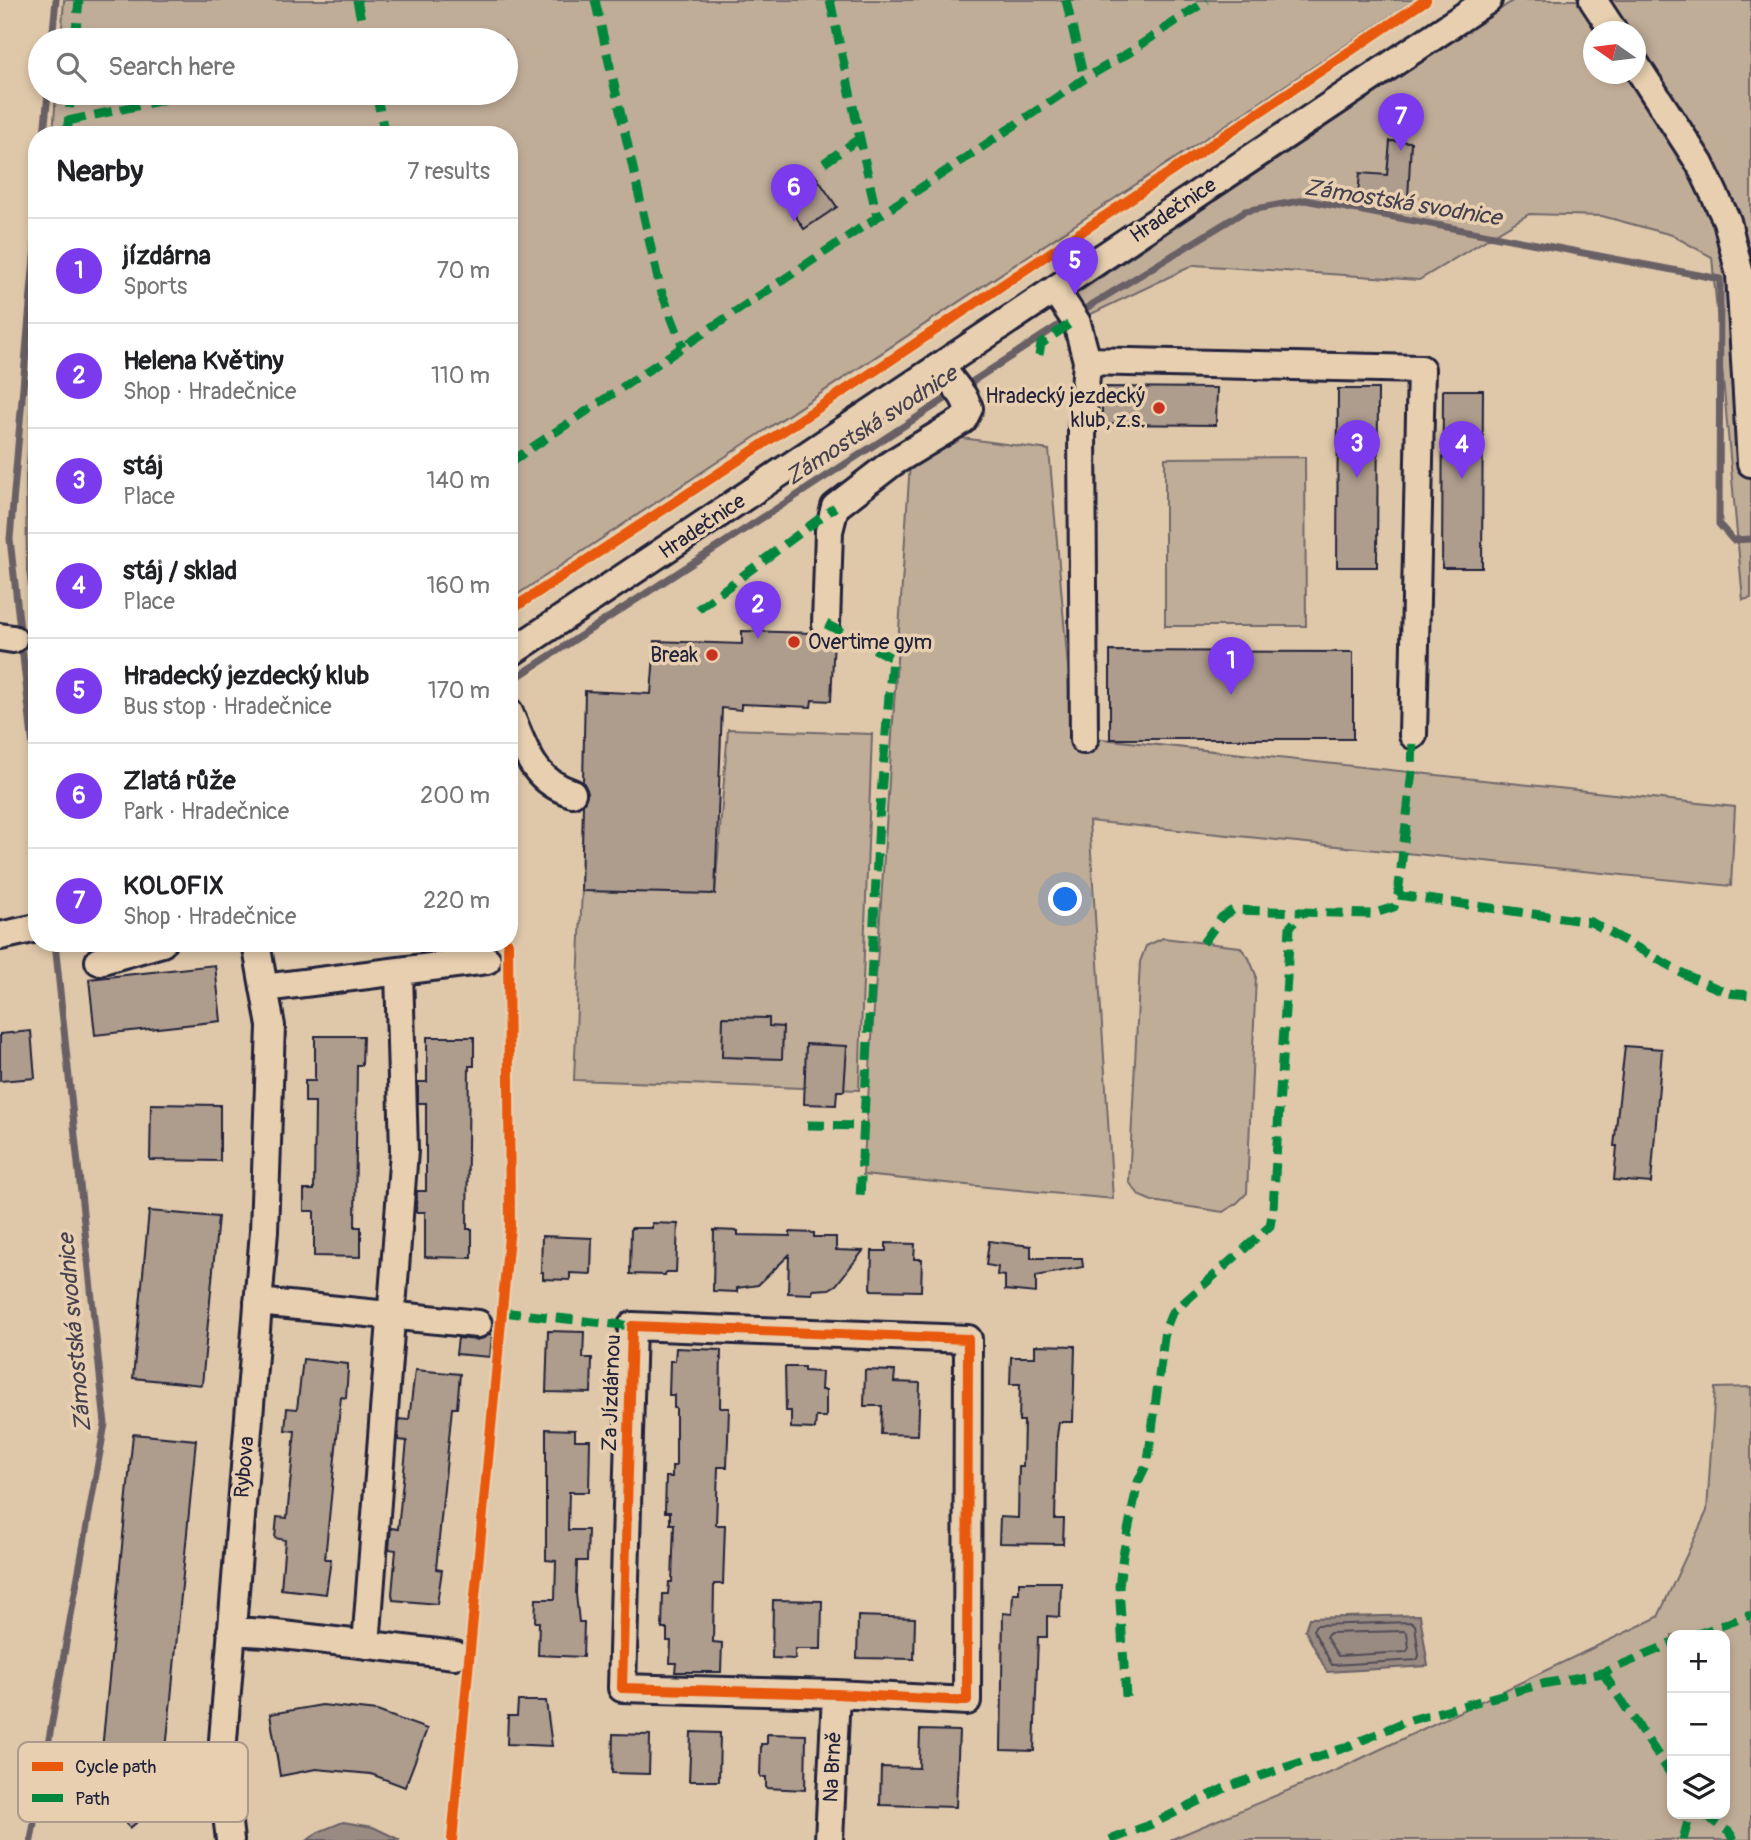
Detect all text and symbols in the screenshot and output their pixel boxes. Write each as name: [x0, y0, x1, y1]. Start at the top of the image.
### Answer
north arrow: [1583, 21, 1646, 84]
search box: [28, 28, 518, 105]
icon: search: [52, 48, 90, 86]
text: Search here: [108, 51, 235, 83]
pin: 7: [1378, 93, 1424, 151]
text: Nearby: [56, 153, 143, 190]
text: 7 results: [407, 157, 490, 186]
pin: 6: [771, 164, 817, 222]
street label: Hradečnice: [1125, 171, 1222, 249]
water label: Zámostská svodnice: [1302, 173, 1506, 233]
pin: 5: [1052, 237, 1098, 295]
text: jízdárna: [123, 240, 211, 272]
text: 1: [75, 256, 84, 285]
text: 70 m: [437, 256, 490, 285]
text: Sports: [123, 272, 187, 301]
text: Helena Květiny: [123, 345, 284, 377]
water label: Zámostská svodnice: [780, 358, 965, 492]
text: 2: [73, 361, 85, 390]
text: 110 m: [431, 361, 490, 390]
text: Shop · Hradečnice: [123, 377, 296, 406]
place label: Hradecký jezdecký klub, z.s.: [985, 383, 1145, 434]
marker: Hradecký jezdecký klub, z.s.: [1151, 400, 1167, 416]
pin: 3: [1334, 420, 1380, 478]
pin: 4: [1439, 421, 1485, 479]
text: stáj: [123, 450, 163, 482]
text: 3: [73, 466, 85, 495]
text: 140 m: [427, 466, 490, 495]
text: Place: [123, 482, 175, 511]
street label: Hradečnice: [654, 487, 751, 565]
text: stáj / sklad: [123, 555, 237, 587]
text: 4: [72, 571, 86, 600]
text: 160 m: [426, 571, 490, 600]
pin: 2: [735, 581, 781, 639]
text: Place: [123, 587, 175, 616]
place label: Overtime gym: [808, 629, 932, 656]
marker: Overtime gym: [786, 634, 802, 650]
pin: 1: [1208, 637, 1254, 695]
place label: Break: [650, 642, 698, 669]
marker: Break: [704, 647, 720, 663]
text: Hradecký jezdecký klub: [123, 660, 369, 692]
text: 5: [73, 676, 85, 705]
text: 170 m: [428, 676, 490, 705]
text: Bus stop · Hradečnice: [123, 692, 332, 721]
text: Zlatá růže: [123, 765, 236, 797]
text: 6: [72, 781, 86, 810]
text: 200 m: [420, 781, 490, 810]
text: Park · Hradečnice: [123, 797, 289, 826]
text: KOLOFIX: [123, 870, 224, 902]
your location: [1048, 882, 1082, 916]
text: 7: [73, 886, 85, 915]
text: 220 m: [423, 886, 490, 915]
text: Shop · Hradečnice: [123, 902, 296, 931]
water label: Zámostská svodnice: [51, 1230, 98, 1433]
street label: Za Jízdárnou: [596, 1334, 627, 1452]
street label: Rybova: [228, 1435, 261, 1499]
map controls: [1667, 1630, 1730, 1819]
button: +: [1667, 1630, 1730, 1693]
button: −: [1667, 1693, 1730, 1756]
street label: Na Brně: [817, 1731, 848, 1803]
legend: [18, 1742, 248, 1822]
text: Cycle path: [75, 1755, 156, 1779]
button: layers: [1667, 1756, 1730, 1819]
text: Path: [75, 1787, 110, 1811]

